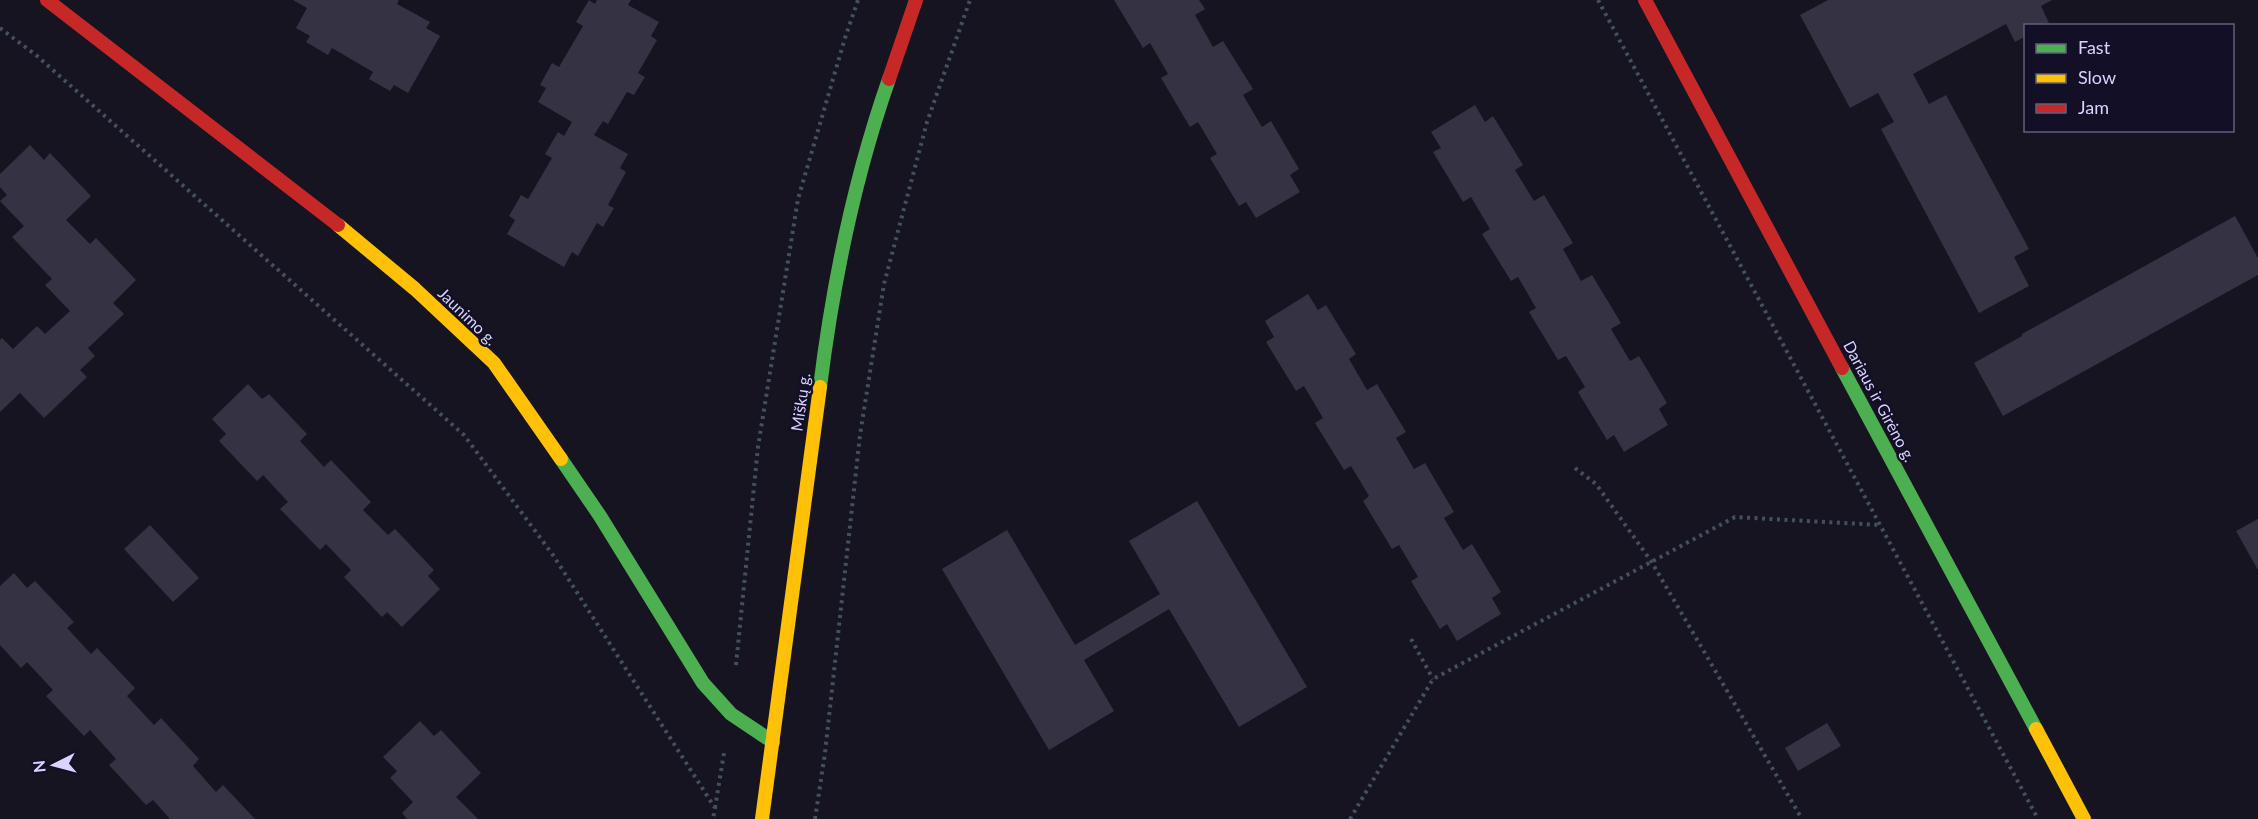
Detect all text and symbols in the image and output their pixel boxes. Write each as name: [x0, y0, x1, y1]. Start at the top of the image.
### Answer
legend: [2024, 24, 2234, 132]
text: Fast: [2078, 36, 2111, 58]
text: Slow: [2078, 66, 2116, 88]
text: Jam: [2078, 96, 2109, 118]
street label: Jaunimo g.: [435, 283, 501, 349]
street label: Dariaus ir Girėno g.: [1840, 337, 1920, 465]
street label: Miškų g.: [787, 372, 813, 432]
north arrow: [24, 735, 84, 795]
text: N: [28, 759, 49, 774]

